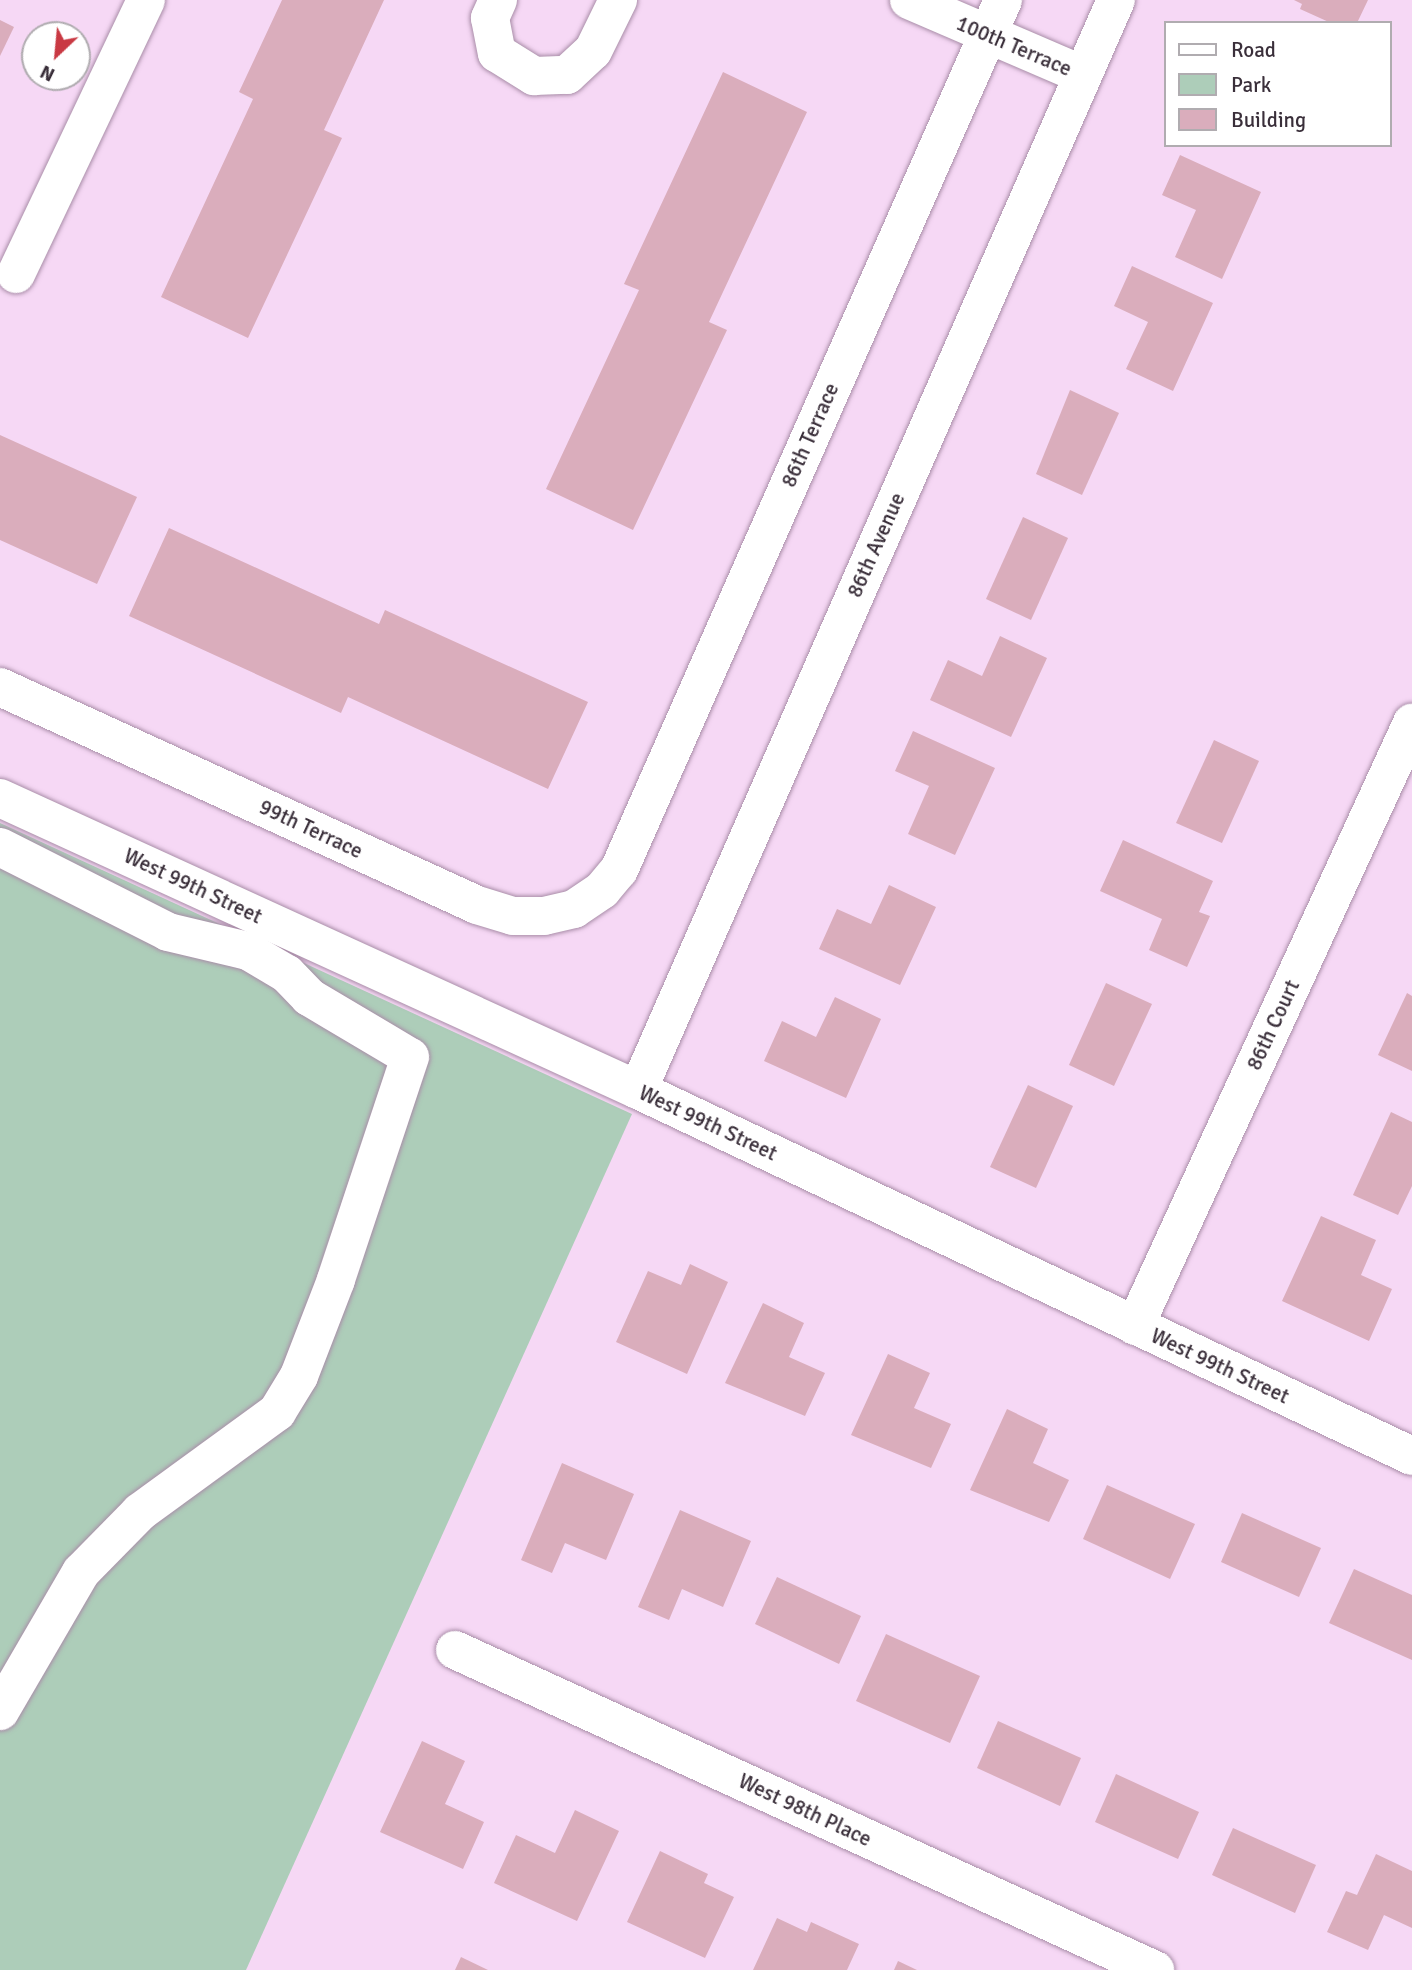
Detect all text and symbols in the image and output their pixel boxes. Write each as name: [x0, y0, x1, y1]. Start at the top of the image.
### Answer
street label: 100th Terrace: [953, 10, 1075, 82]
north arrow: [21, 21, 91, 91]
legend: [1164, 21, 1391, 147]
text: Road: [1231, 37, 1276, 63]
text: N: [36, 59, 59, 87]
text: Park: [1231, 72, 1271, 98]
text: Building: [1231, 107, 1306, 133]
street label: 86th Terrace: [776, 379, 844, 491]
street label: 86th Avenue: [842, 489, 910, 601]
street label: 99th Terrace: [255, 794, 367, 864]
street label: West 99th Street: [120, 843, 266, 929]
street label: 86th Court: [1241, 976, 1305, 1074]
street label: West 99th Street: [635, 1080, 781, 1166]
street label: West 99th Street: [1147, 1323, 1293, 1409]
street label: West 98th Place: [735, 1768, 875, 1852]

